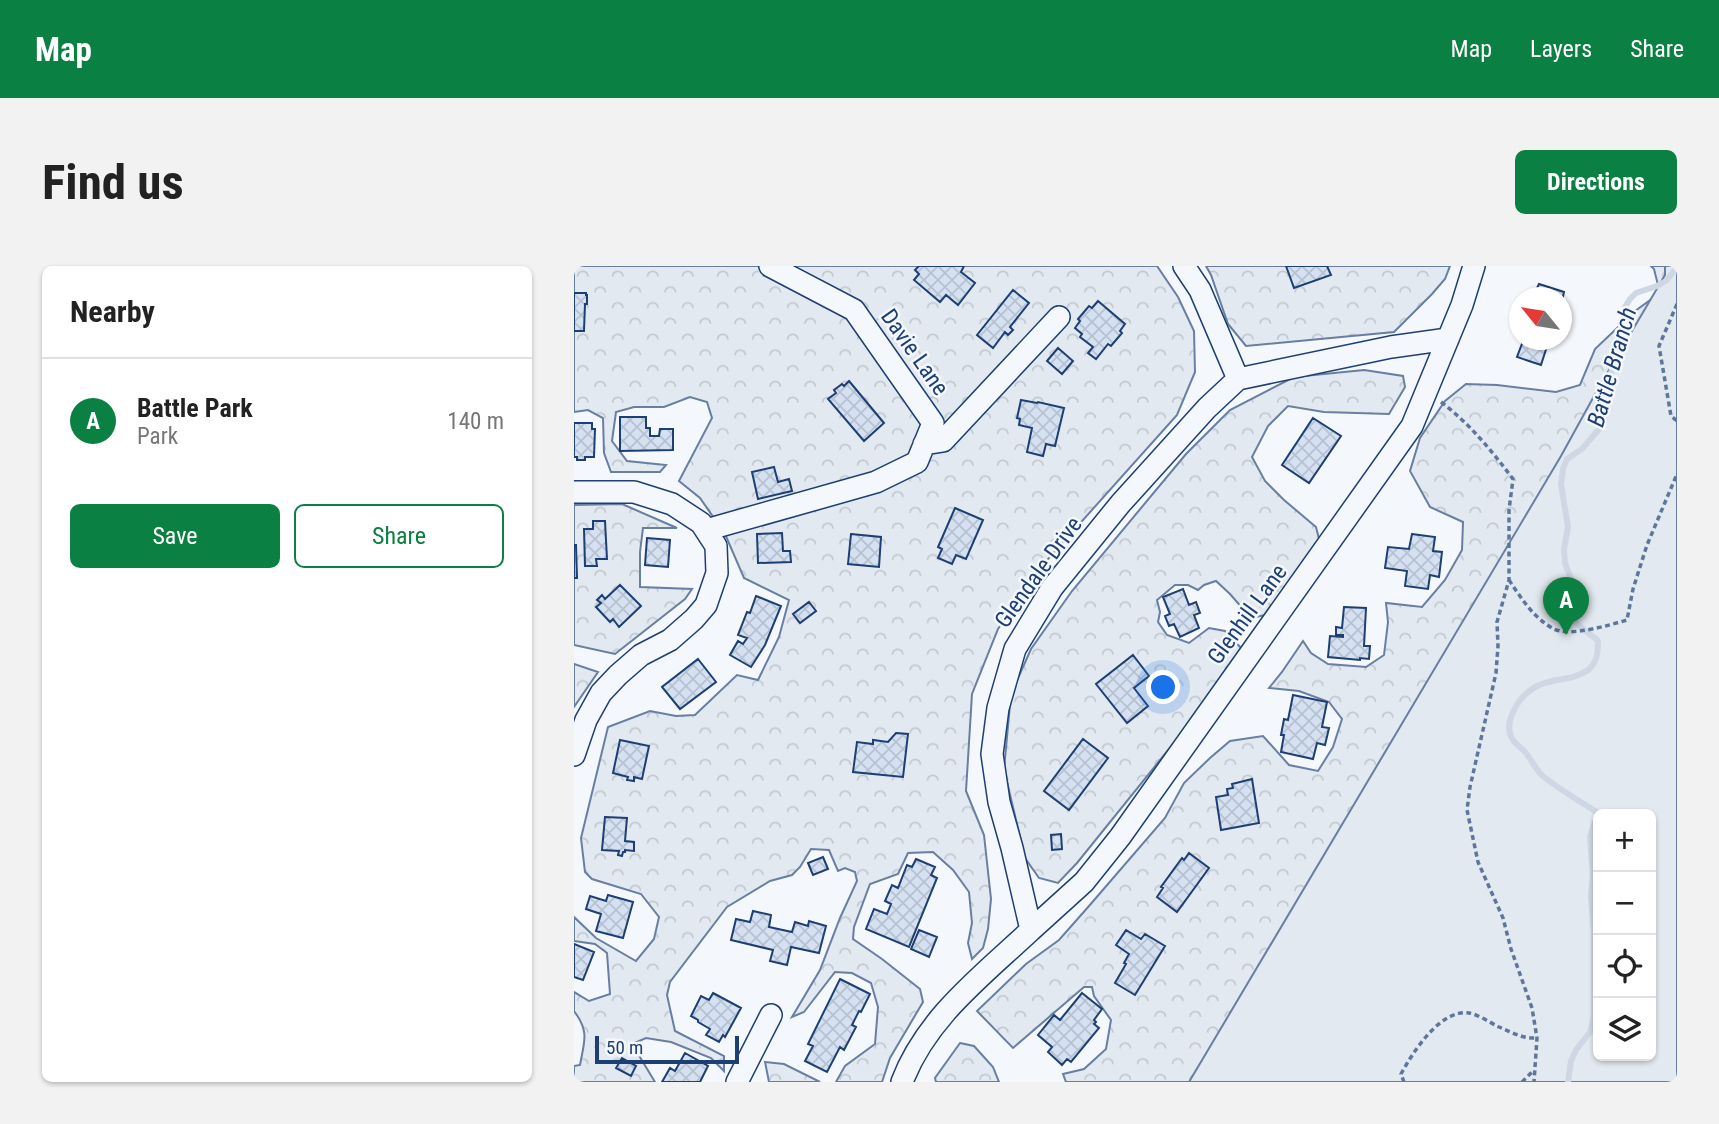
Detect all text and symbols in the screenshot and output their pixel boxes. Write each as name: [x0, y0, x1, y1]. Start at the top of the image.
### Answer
text: Map: [35, 30, 92, 69]
text: Map: [1451, 35, 1492, 63]
text: Layers: [1530, 35, 1592, 63]
text: Share: [1630, 35, 1684, 63]
button: Directions: [1515, 150, 1677, 214]
text: Find us: [42, 154, 184, 211]
north arrow: [1509, 287, 1572, 350]
text: Nearby: [70, 294, 155, 329]
street label: Davie Lane: [875, 304, 954, 401]
water label: Battle Branch: [1582, 304, 1642, 430]
text: Battle Park: [137, 393, 253, 423]
text: A: [86, 408, 100, 435]
text: 140 m: [447, 408, 504, 435]
text: Park: [137, 423, 178, 450]
button: Save: [70, 504, 280, 568]
button: Share: [294, 504, 504, 568]
street label: Glendale Drive: [989, 512, 1088, 633]
street label: Glenhill Lane: [1202, 559, 1293, 670]
pin: A: [1543, 577, 1589, 635]
your location: [1146, 670, 1180, 704]
map controls: [1593, 809, 1656, 1061]
button: +: [1593, 809, 1656, 872]
button: −: [1593, 872, 1656, 935]
button: locate: [1593, 935, 1656, 998]
button: layers: [1593, 998, 1656, 1061]
scale bar: [595, 1033, 738, 1065]
text: 50 m: [606, 1036, 643, 1059]

